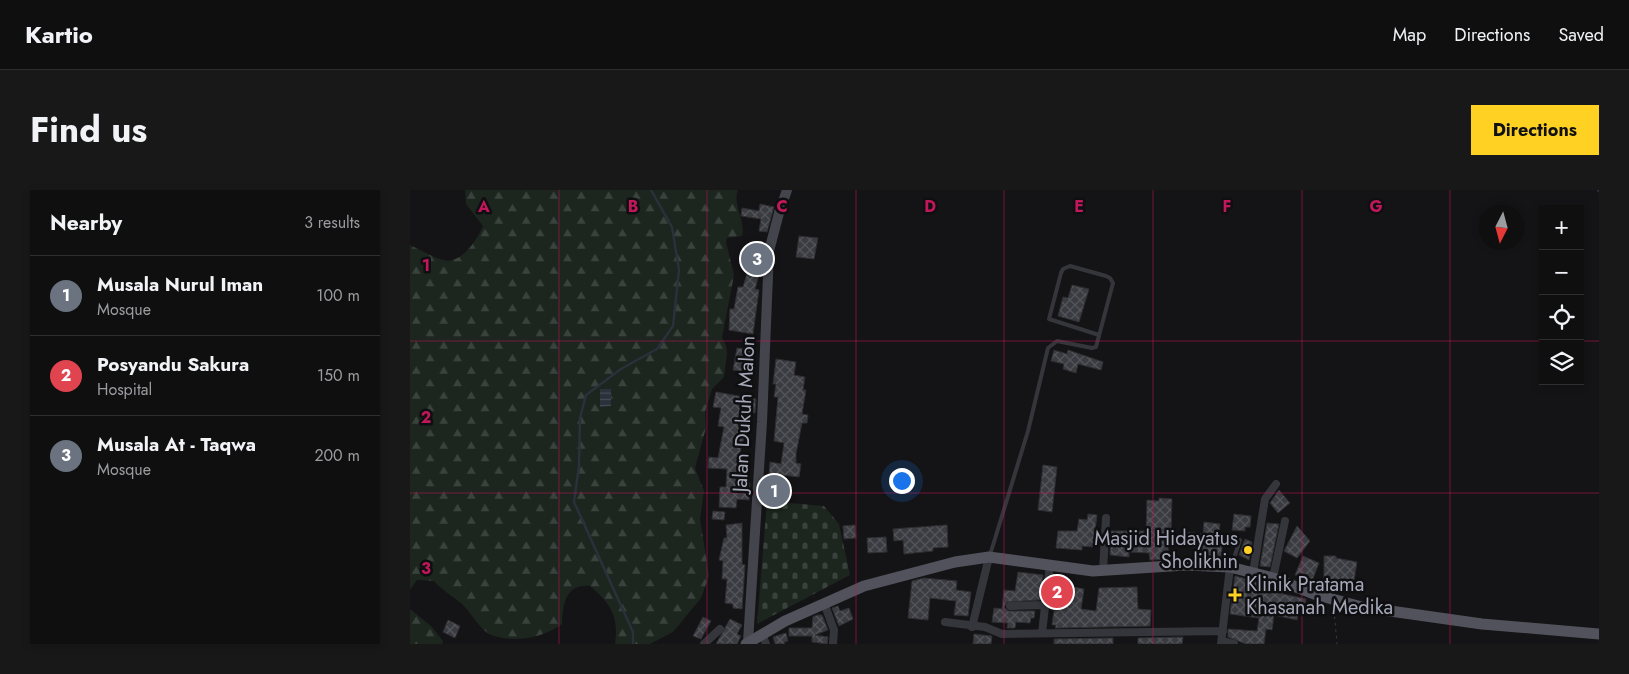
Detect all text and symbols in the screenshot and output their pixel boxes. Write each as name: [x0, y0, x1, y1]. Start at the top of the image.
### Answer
text: Kartio: [25, 17, 93, 52]
text: Map: [1393, 22, 1426, 48]
text: Directions: [1454, 22, 1530, 48]
text: Saved: [1558, 22, 1604, 48]
text: Find us: [30, 105, 147, 155]
button: Directions: [1471, 105, 1599, 155]
text: A: [477, 195, 490, 218]
text: B: [628, 195, 638, 218]
text: C: [776, 195, 788, 218]
text: D: [924, 195, 936, 218]
text: E: [1074, 195, 1084, 218]
text: F: [1223, 195, 1231, 218]
text: G: [1369, 195, 1383, 218]
north arrow: [1479, 205, 1524, 250]
map controls: [1539, 205, 1584, 385]
button: +: [1539, 205, 1584, 250]
text: Nearby: [50, 208, 122, 238]
text: 3 results: [304, 211, 360, 234]
pin: 3: [741, 240, 773, 278]
button: −: [1539, 250, 1584, 295]
text: 1: [422, 254, 430, 277]
text: Musala Nurul Iman: [97, 271, 263, 298]
text: 1: [62, 284, 70, 307]
text: 100 m: [316, 284, 360, 307]
button: locate: [1539, 295, 1584, 340]
text: Mosque: [97, 298, 151, 321]
street label: Jalan Dukuh Malon: [725, 335, 763, 496]
button: layers: [1539, 340, 1584, 385]
text: Posyandu Sakura: [97, 351, 249, 378]
text: 2: [61, 364, 71, 387]
text: 150 m: [317, 364, 360, 387]
text: Hospital: [97, 378, 152, 401]
text: 2: [421, 406, 431, 429]
text: Musala At - Taqwa: [97, 431, 256, 458]
text: 3: [61, 444, 71, 467]
text: 200 m: [314, 444, 360, 467]
text: Mosque: [97, 458, 151, 481]
your location: [889, 468, 915, 494]
pin: 1: [758, 472, 790, 510]
place label: Masjid Hidayatus Sholikhin: [1094, 524, 1238, 576]
marker: Masjid Hidayatus Sholikhin: [1242, 544, 1254, 556]
text: 3: [421, 557, 431, 580]
place label: Klinik Pratama Khasanah Medika: [1246, 570, 1393, 622]
pin: 2: [1041, 573, 1073, 611]
marker: Klinik Pratama Khasanah Medika: [1228, 588, 1242, 602]

